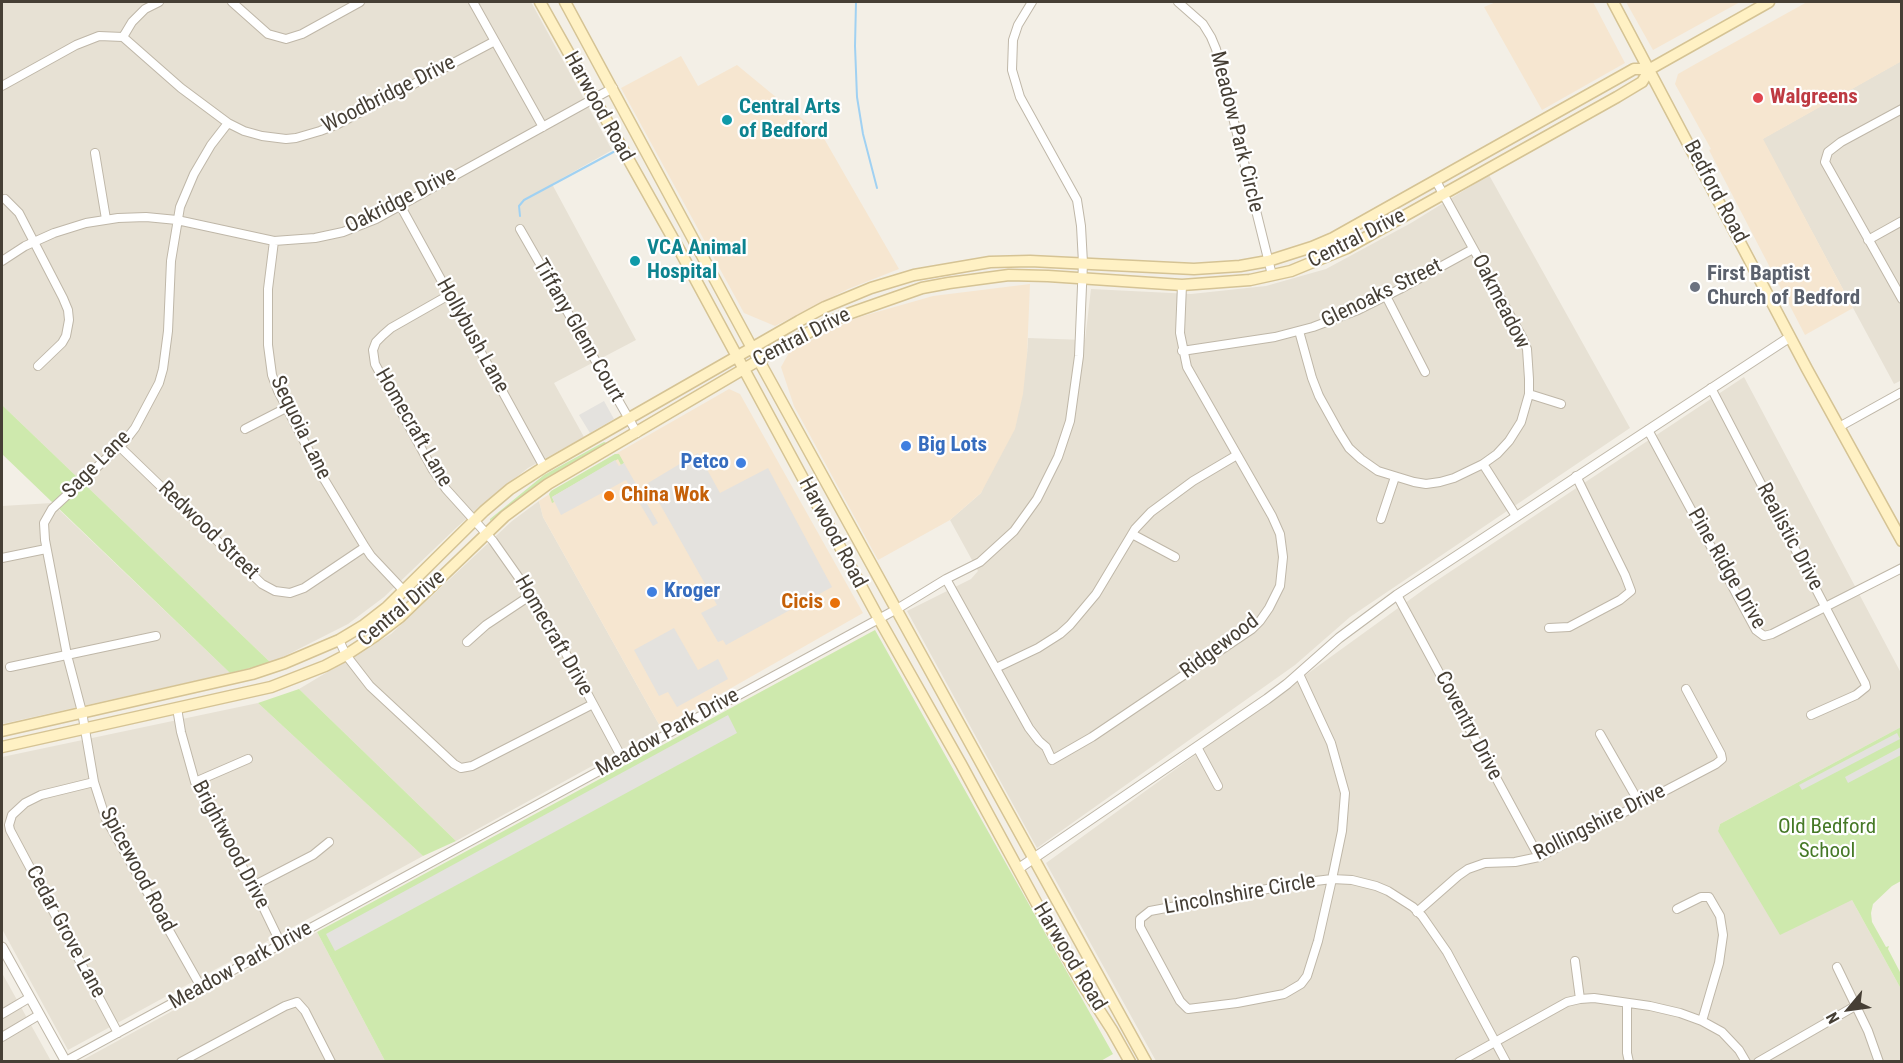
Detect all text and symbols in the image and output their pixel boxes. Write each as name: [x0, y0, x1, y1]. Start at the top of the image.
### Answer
street label: Harwood Road: [557, 48, 639, 166]
street label: Meadow Park Circle: [1204, 49, 1268, 215]
street label: Woodbridge Drive: [318, 51, 460, 139]
place label: Walgreens: [1770, 85, 1858, 111]
marker: Walgreens: [1751, 91, 1765, 105]
place label: Central Arts of Bedford: [739, 95, 840, 145]
marker: Central Arts of Bedford: [720, 113, 734, 127]
street label: Bedford Road: [1677, 136, 1753, 248]
street label: Oakridge Drive: [342, 162, 460, 240]
street label: Central Drive: [1304, 204, 1410, 274]
place label: VCA Animal Hospital: [647, 236, 747, 286]
street label: Oakmeadow: [1466, 251, 1534, 353]
marker: VCA Animal Hospital: [628, 254, 642, 268]
street label: Glenoaks Street: [1318, 254, 1446, 334]
street label: Tiffany Glenn Court: [527, 255, 629, 407]
place label: First Baptist Church of Bedford: [1707, 262, 1860, 312]
street label: Hollybush Lane: [430, 274, 514, 398]
marker: First Baptist Church of Bedford: [1688, 280, 1702, 294]
street label: Central Drive: [749, 303, 855, 373]
street label: Homecraft Lane: [369, 364, 457, 492]
street label: Sequoia Lane: [264, 372, 336, 484]
street label: Sage Lane: [58, 426, 136, 504]
place label: Big Lots: [918, 433, 987, 459]
marker: Big Lots: [899, 439, 913, 453]
place label: Petco: [681, 450, 729, 476]
marker: Petco: [734, 456, 748, 470]
street label: Harwood Road: [792, 473, 872, 593]
street label: Redwood Street: [152, 477, 264, 585]
street label: Realistic Drive: [1750, 479, 1828, 595]
place label: China Wok: [621, 483, 710, 509]
marker: China Wok: [602, 489, 616, 503]
street label: Pine Ridge Drive: [1681, 504, 1771, 634]
street label: Central Drive: [353, 565, 451, 653]
street label: Homecraft Drive: [508, 571, 598, 701]
place label: Kroger: [664, 579, 720, 605]
marker: Kroger: [645, 585, 659, 599]
place label: Cicis: [781, 590, 823, 616]
marker: Cicis: [828, 596, 842, 610]
street label: Ridgewood: [1176, 609, 1264, 685]
street label: Coventry Drive: [1429, 667, 1507, 785]
street label: Meadow Park Drive: [592, 683, 744, 783]
street label: Brightwood Drive: [186, 777, 274, 913]
street label: Rollingshire Drive: [1530, 779, 1670, 867]
street label: Spicewood Road: [94, 803, 180, 937]
park label: Old Bedford School: [1778, 815, 1876, 865]
street label: Cedar Grove Lane: [20, 862, 110, 1002]
street label: Lincolnshire Circle: [1163, 869, 1317, 921]
street label: Harwood Road: [1027, 898, 1111, 1016]
street label: Meadow Park Drive: [165, 916, 317, 1016]
north arrow: [1819, 979, 1879, 1039]
text: N: [1822, 1009, 1844, 1027]

